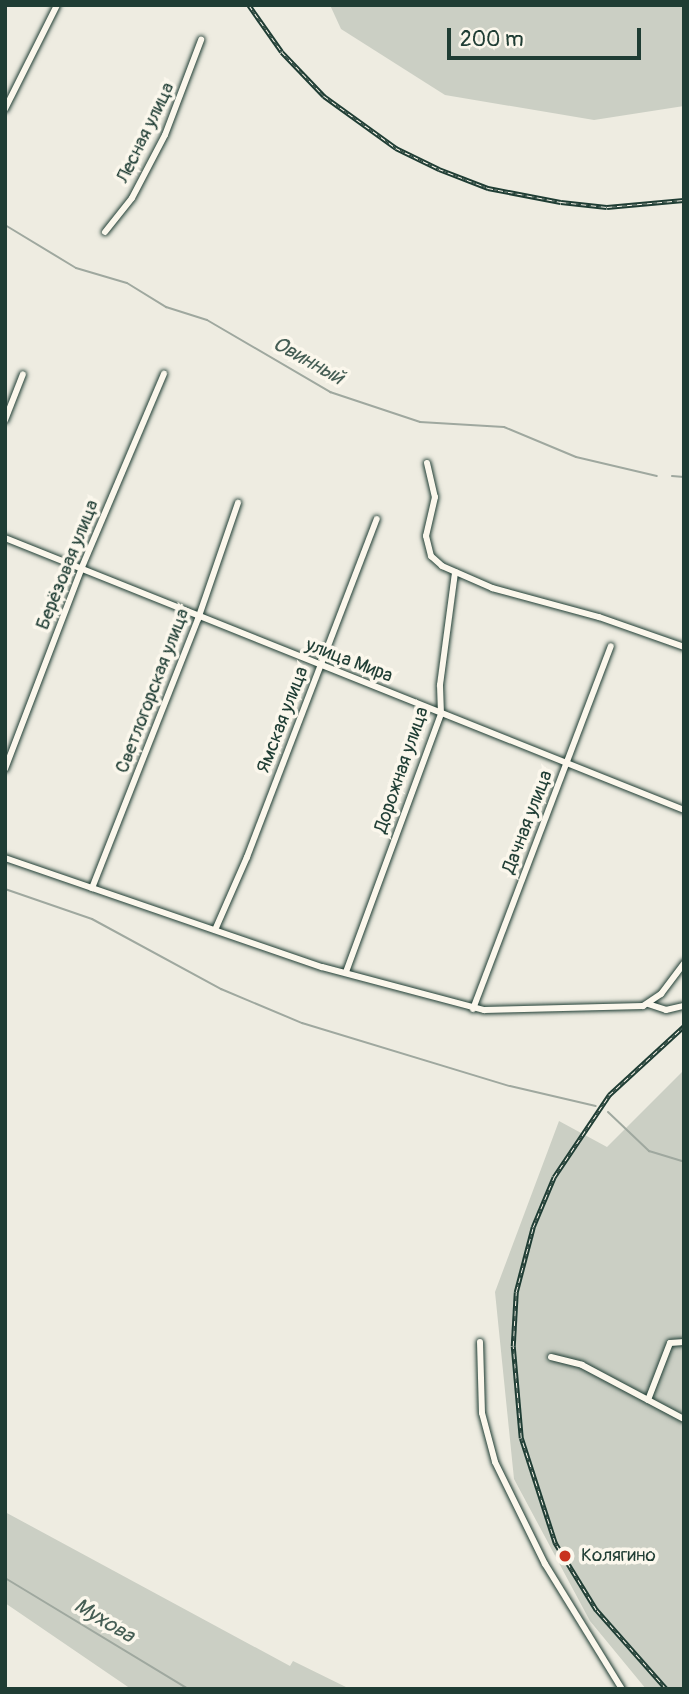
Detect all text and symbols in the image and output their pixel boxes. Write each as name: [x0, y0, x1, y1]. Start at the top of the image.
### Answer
scale bar: [451, 14, 645, 58]
text: 200 m: [460, 26, 524, 53]
street label: Лесная улица: [112, 79, 180, 187]
water label: Овинный: [268, 331, 348, 391]
street label: Берёзовая улица: [32, 497, 104, 633]
street label: Светлогорская улица: [111, 605, 195, 777]
street label: улица Мира: [302, 634, 396, 688]
street label: Ямская улица: [252, 664, 314, 776]
street label: Дорожная улица: [370, 704, 434, 836]
street label: Дачная улица: [498, 767, 558, 877]
place label: Колягино: [581, 1545, 656, 1567]
marker: Колягино: [555, 1546, 575, 1566]
water label: Мухова: [69, 1593, 139, 1649]

